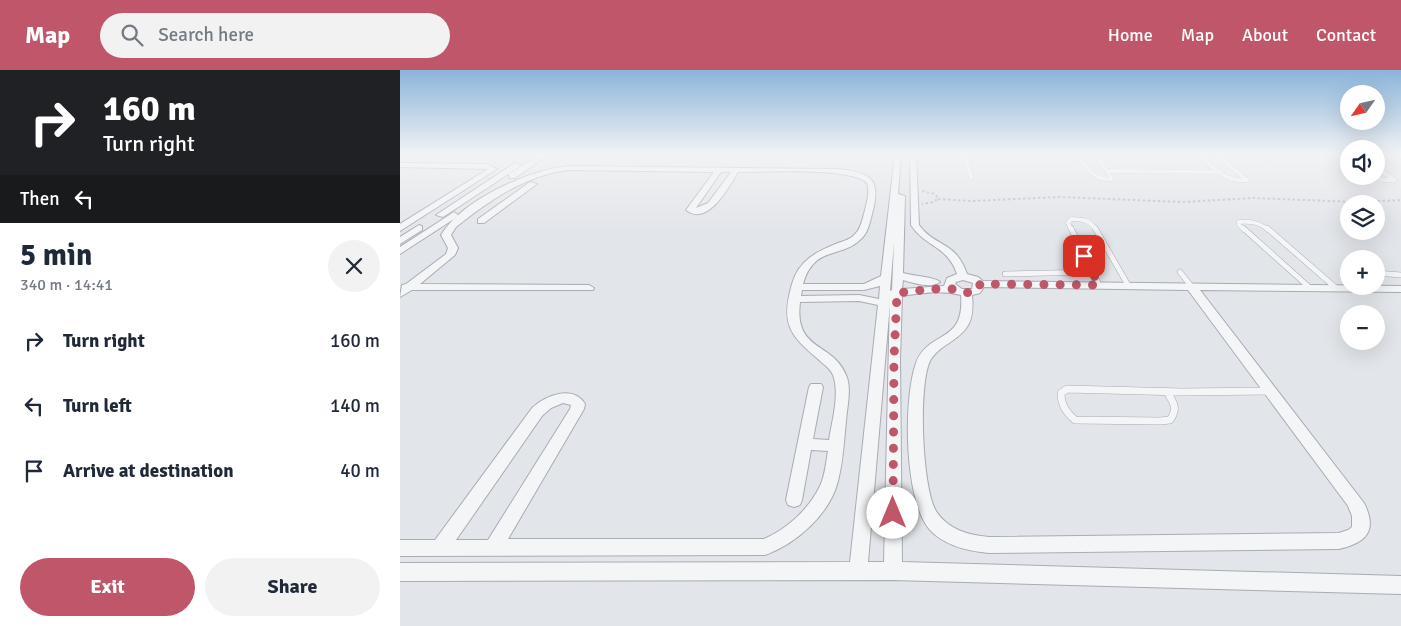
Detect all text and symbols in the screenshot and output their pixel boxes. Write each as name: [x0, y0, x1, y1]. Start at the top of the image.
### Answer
search box: [100, 13, 450, 58]
text: Map: [25, 20, 70, 50]
icon: search: [118, 21, 146, 49]
text: Search here: [158, 23, 254, 47]
text: Home: [1108, 24, 1153, 46]
text: Map: [1181, 24, 1214, 46]
text: About: [1242, 24, 1288, 46]
text: Contact: [1316, 24, 1376, 46]
north arrow: [1340, 85, 1385, 130]
map controls: [1340, 85, 1385, 350]
text: 160 m: [103, 87, 196, 130]
icon: right: [20, 90, 85, 155]
text: Turn right: [103, 130, 195, 157]
button: sound: [1340, 140, 1385, 185]
icon: left: [70, 185, 98, 213]
text: Then: [20, 187, 60, 211]
button: layers: [1340, 195, 1385, 240]
pin: [1063, 235, 1105, 277]
text: 5 min: [20, 237, 92, 274]
button: close: [328, 240, 380, 292]
icon: arrive: [1070, 242, 1098, 270]
button: +: [1340, 250, 1385, 295]
text: 340 m · 14:41: [20, 275, 113, 295]
button: −: [1340, 305, 1385, 350]
icon: right: [20, 327, 48, 355]
text: Turn right: [63, 329, 145, 353]
text: 160 m: [330, 329, 380, 353]
icon: left: [20, 392, 48, 420]
text: Turn left: [63, 394, 132, 418]
text: 140 m: [330, 394, 380, 418]
icon: arrive: [20, 457, 48, 485]
text: Arrive at destination: [63, 459, 234, 483]
text: 40 m: [340, 459, 380, 483]
position arrow: [866, 486, 918, 538]
button: Exit: [20, 558, 195, 616]
button: Share: [205, 558, 380, 616]

